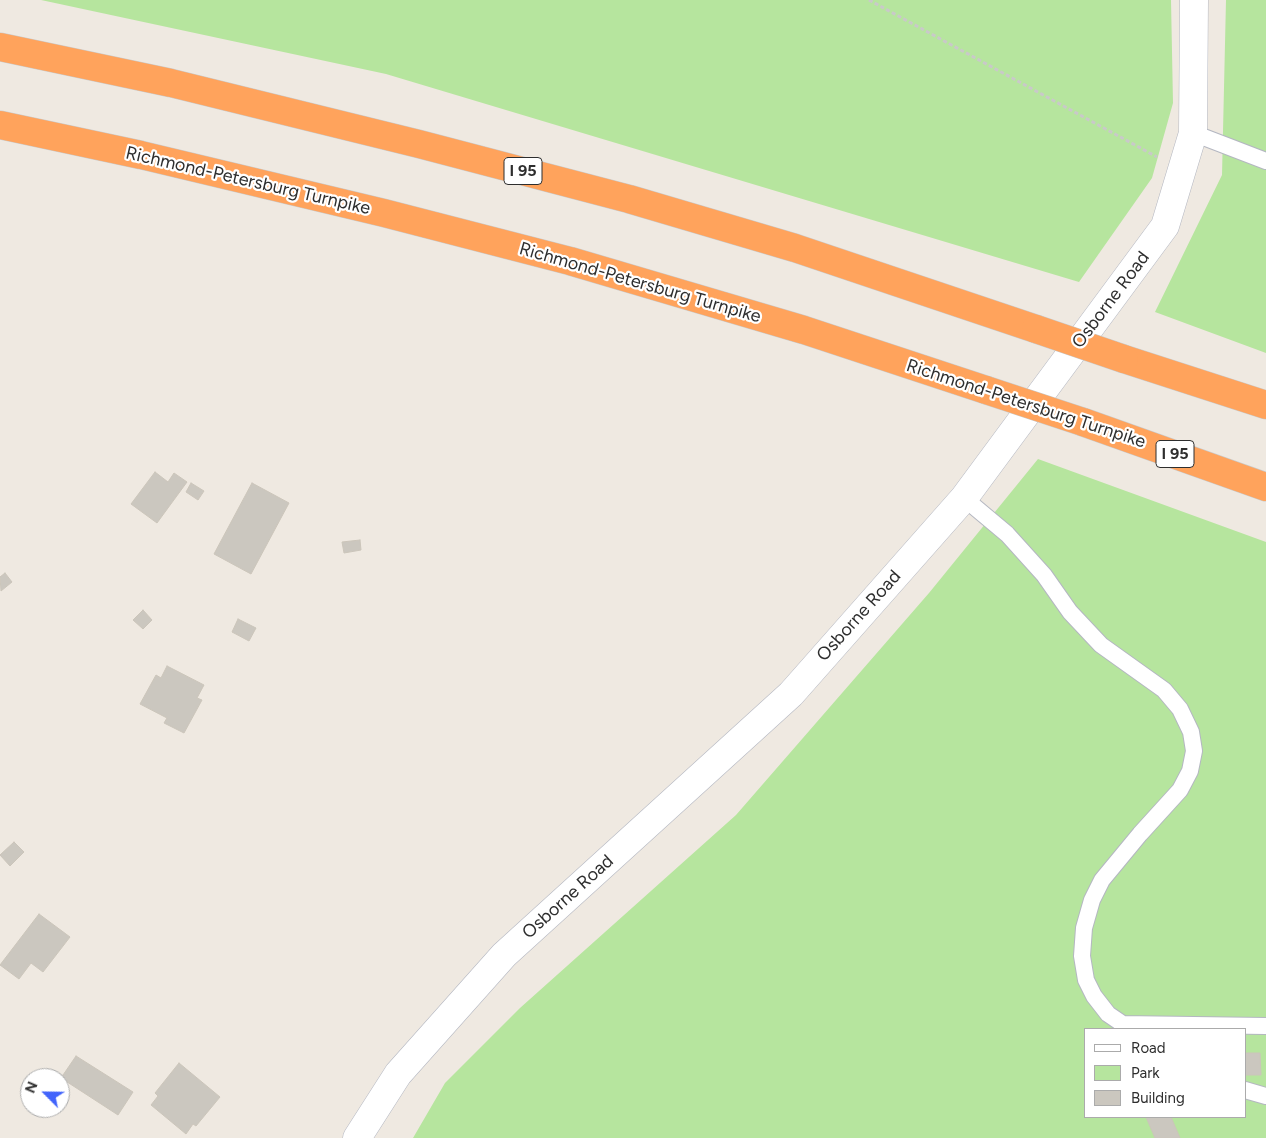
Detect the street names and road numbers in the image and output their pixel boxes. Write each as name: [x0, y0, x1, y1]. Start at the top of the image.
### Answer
street label: Richmond-Petersburg Turnpike: [124, 142, 372, 220]
road number: I 95: [504, 158, 542, 185]
street label: Richmond-Petersburg Turnpike: [517, 238, 763, 328]
street label: Osborne Road: [1068, 248, 1154, 352]
street label: Richmond-Petersburg Turnpike: [904, 355, 1148, 453]
road number: I 95: [1156, 440, 1194, 468]
street label: Osborne Road: [812, 566, 906, 666]
street label: Osborne Road: [518, 850, 618, 944]

